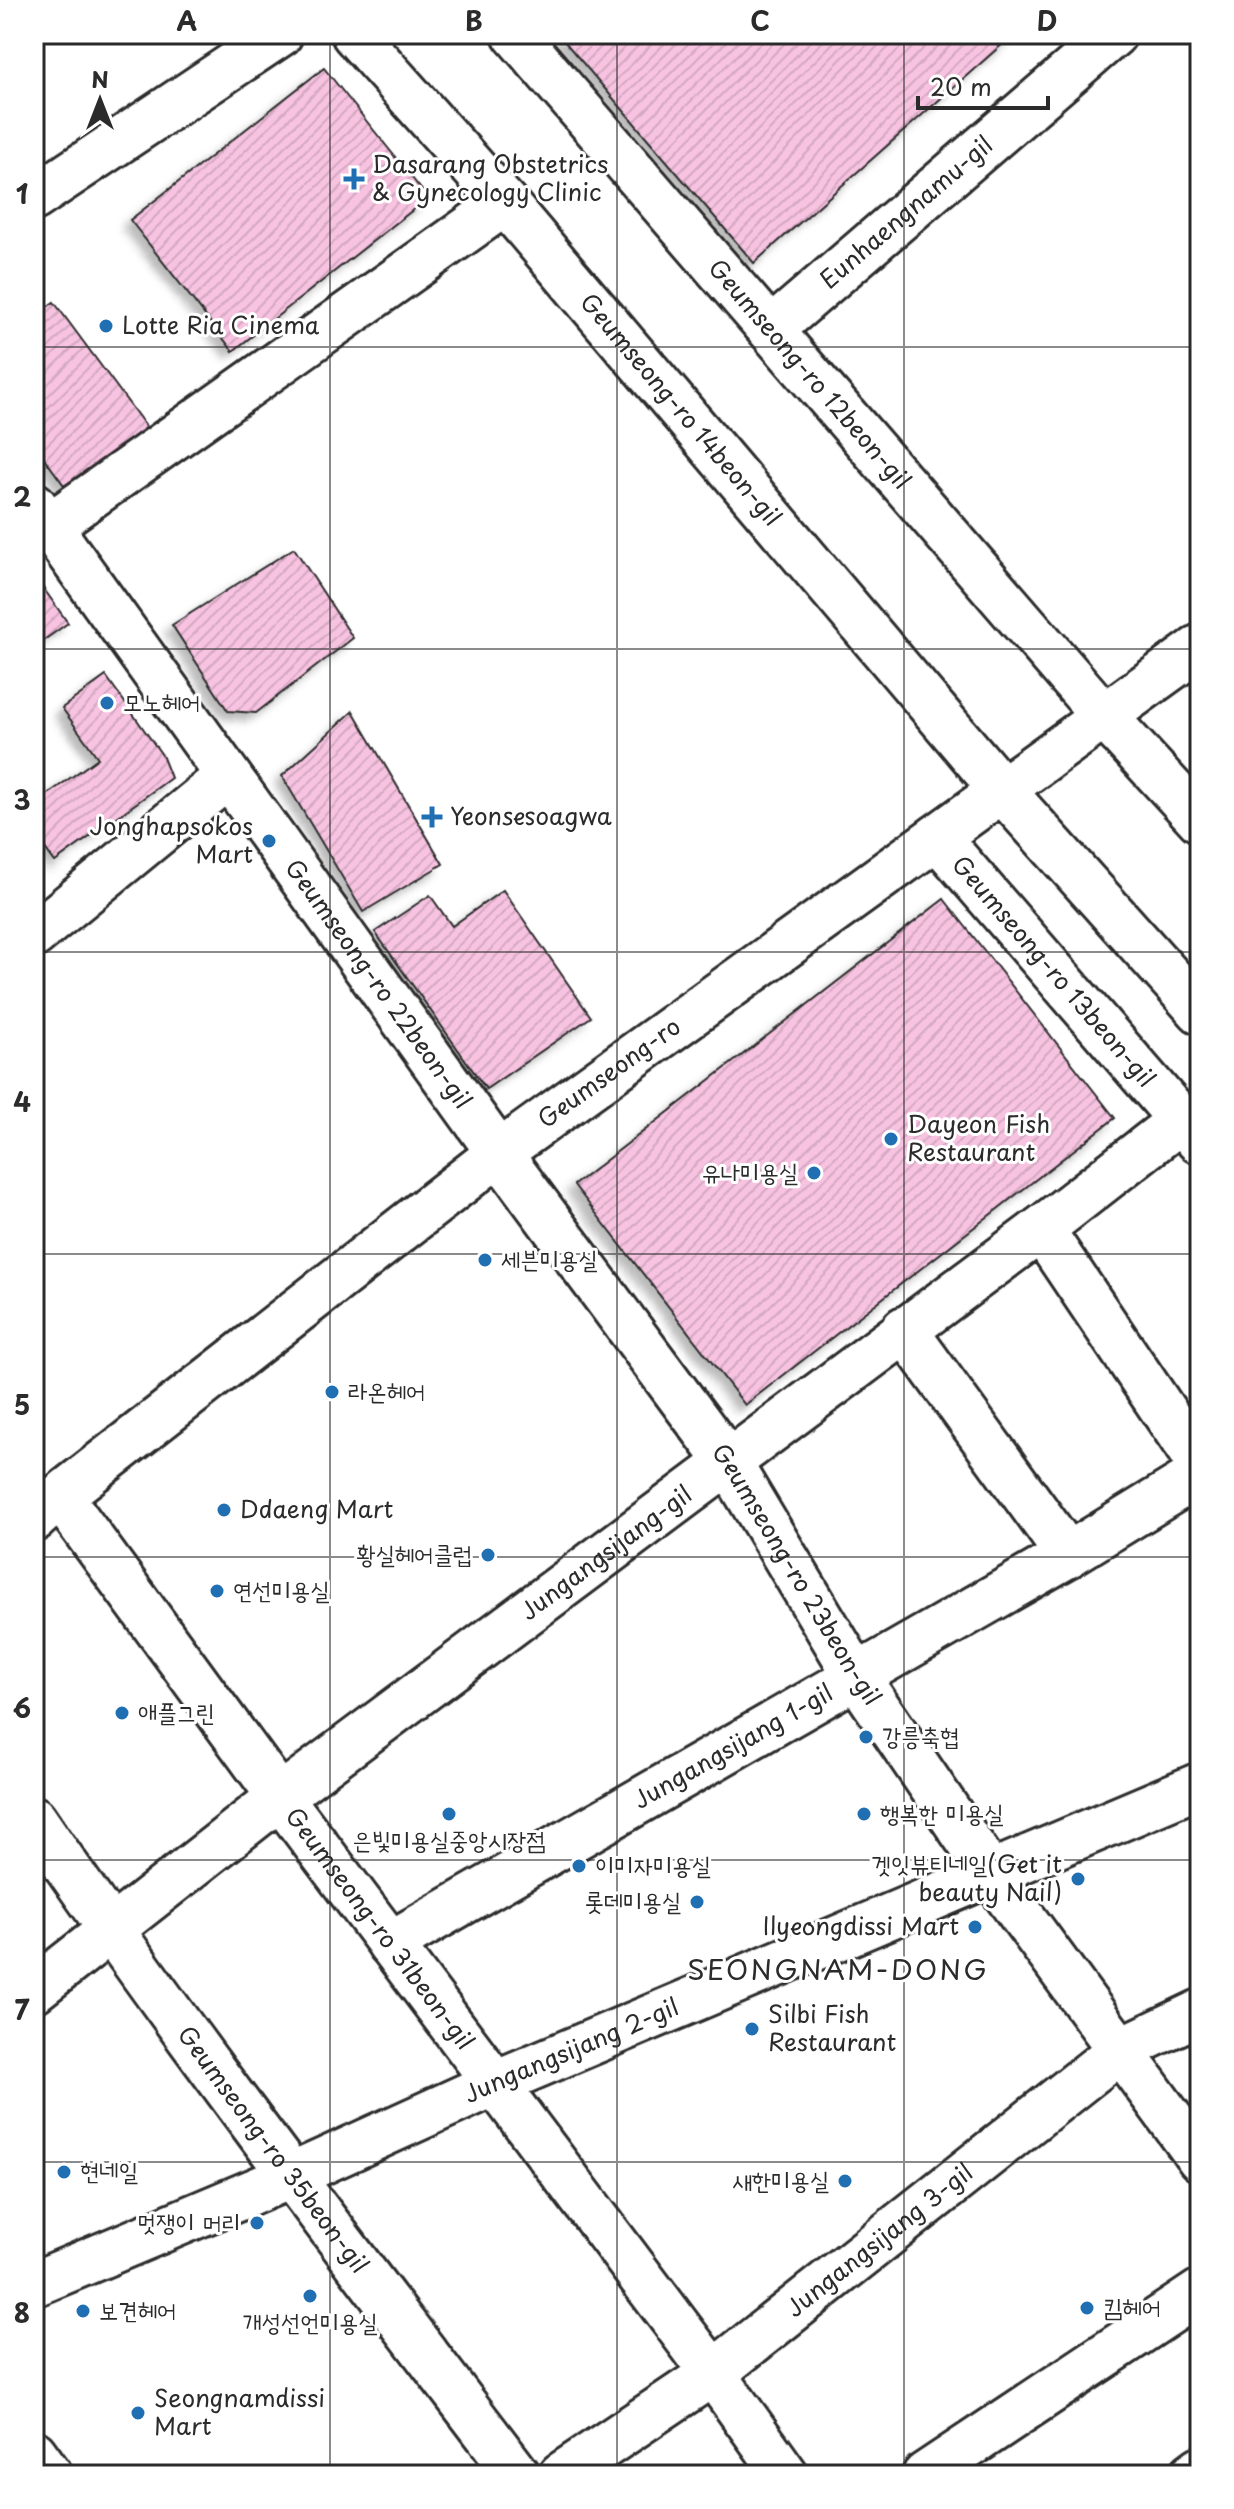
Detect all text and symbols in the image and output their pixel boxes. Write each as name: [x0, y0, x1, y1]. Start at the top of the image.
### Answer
text: A: [177, 1, 197, 40]
text: B: [465, 1, 483, 40]
text: C: [750, 1, 770, 40]
text: D: [1037, 1, 1057, 40]
north arrow: [60, 60, 140, 140]
scale bar: [918, 60, 1048, 110]
text: N: [91, 62, 109, 95]
text: 20 m: [930, 68, 992, 104]
street label: Eunhaengnamu-gil: [811, 126, 1000, 296]
place label: Dasarang Obstetrics & Gynecology Clinic: [372, 145, 608, 209]
marker: Dasarang Obstetrics & Gynecology Clinic: [343, 168, 365, 190]
text: 1: [16, 174, 28, 213]
street label: Geumseong-ro 12beon-gil: [701, 250, 920, 496]
street label: Geumseong-ro 14beon-gil: [573, 284, 791, 533]
place label: Lotte Ria Cinema: [122, 306, 320, 342]
marker: Lotte Ria Cinema: [97, 317, 115, 335]
text: 2: [13, 477, 31, 516]
place label: 모노헤어: [123, 683, 200, 719]
marker: 모노헤어: [98, 694, 116, 712]
text: 3: [13, 780, 31, 819]
place label: Yeonsesoagwa: [450, 797, 612, 833]
marker: Yeonsesoagwa: [421, 806, 443, 828]
place label: Jonghapsokos Mart: [89, 807, 253, 871]
marker: Jonghapsokos Mart: [260, 832, 278, 850]
street label: Geumseong-ro 13beon-gil: [944, 847, 1165, 1094]
street label: Geumseong-ro 22beon-gil: [278, 851, 482, 1116]
street label: Geumseong-ro: [529, 1008, 687, 1136]
text: 4: [13, 1082, 31, 1121]
place label: Dayeon Fish Restaurant: [907, 1105, 1050, 1169]
marker: Dayeon Fish Restaurant: [882, 1130, 900, 1148]
place label: 유나미용실: [701, 1153, 798, 1189]
marker: 유나미용실: [805, 1164, 823, 1182]
place label: 세븐미용실: [501, 1240, 598, 1276]
marker: 세븐미용실: [476, 1251, 494, 1269]
place label: 라온헤어: [348, 1372, 425, 1408]
marker: 라온헤어: [323, 1383, 341, 1401]
text: 5: [14, 1385, 30, 1424]
street label: Geumseong-ro 23beon-gil: [704, 1435, 891, 1712]
street label: Jungangsijang-gil: [512, 1476, 699, 1628]
place label: Ddaeng Mart: [240, 1490, 393, 1526]
marker: Ddaeng Mart: [215, 1501, 233, 1519]
place label: 황실헤어클럽: [356, 1535, 472, 1571]
marker: 황실헤어클럽: [479, 1546, 497, 1564]
place label: 연선미용실: [233, 1571, 330, 1607]
marker: 연선미용실: [208, 1582, 226, 1600]
street label: Jungangsijang 1-gil: [626, 1674, 839, 1817]
text: 6: [13, 1688, 31, 1727]
place label: 애플그린: [138, 1693, 215, 1729]
marker: 애플그린: [113, 1704, 131, 1722]
place label: 강릉축협: [882, 1717, 959, 1753]
marker: 강릉축협: [857, 1728, 875, 1746]
place label: 행복한 미용실: [880, 1794, 1004, 1830]
street label: Geumseong-ro 31beon-gil: [278, 1799, 484, 2057]
marker: 은빛미용실중앙시장점: [440, 1805, 458, 1823]
marker: 행복한 미용실: [855, 1805, 873, 1823]
place label: 은빛미용실중앙시장점: [352, 1821, 546, 1857]
place label: 겟잇뷰티네일(Get it beauty Nail): [871, 1845, 1062, 1909]
place label: 이미자미용실: [595, 1846, 711, 1882]
marker: 이미자미용실: [570, 1857, 588, 1875]
marker: 겟잇뷰티네일(Get it beauty Nail): [1069, 1870, 1087, 1888]
place label: 롯데미용실: [584, 1882, 681, 1918]
marker: 롯데미용실: [688, 1893, 706, 1911]
place label: Ilyeongdissi Mart: [763, 1907, 959, 1943]
marker: Ilyeongdissi Mart: [966, 1918, 984, 1936]
district label: SEONGNAM-DONG: [687, 1947, 989, 1990]
street label: Jungangsijang 2-gil: [457, 1987, 684, 2111]
text: 7: [15, 1990, 30, 2029]
place label: Silbi Fish Restaurant: [768, 1995, 896, 2059]
street label: Geumseong-ro 35beon-gil: [170, 2018, 378, 2280]
marker: Silbi Fish Restaurant: [743, 2020, 761, 2038]
place label: 현네일: [80, 2152, 138, 2188]
street label: Jungangsijang 3-gil: [777, 2153, 980, 2325]
place label: 새한미용실: [732, 2161, 829, 2197]
marker: 현네일: [55, 2163, 73, 2181]
marker: 새한미용실: [836, 2172, 854, 2190]
place label: 멋쟁이 머리: [137, 2203, 241, 2239]
marker: 멋쟁이 머리: [248, 2214, 266, 2232]
marker: 개성선언미용실: [301, 2287, 319, 2305]
place label: 킴헤어: [1103, 2288, 1161, 2324]
place label: 보견헤어: [99, 2291, 176, 2327]
text: 8: [14, 2293, 30, 2332]
marker: 킴헤어: [1078, 2299, 1096, 2317]
marker: 보견헤어: [74, 2302, 92, 2320]
place label: 개성선언미용실: [242, 2303, 378, 2339]
place label: Seongnamdissi Mart: [154, 2379, 325, 2443]
marker: Seongnamdissi Mart: [129, 2404, 147, 2422]

